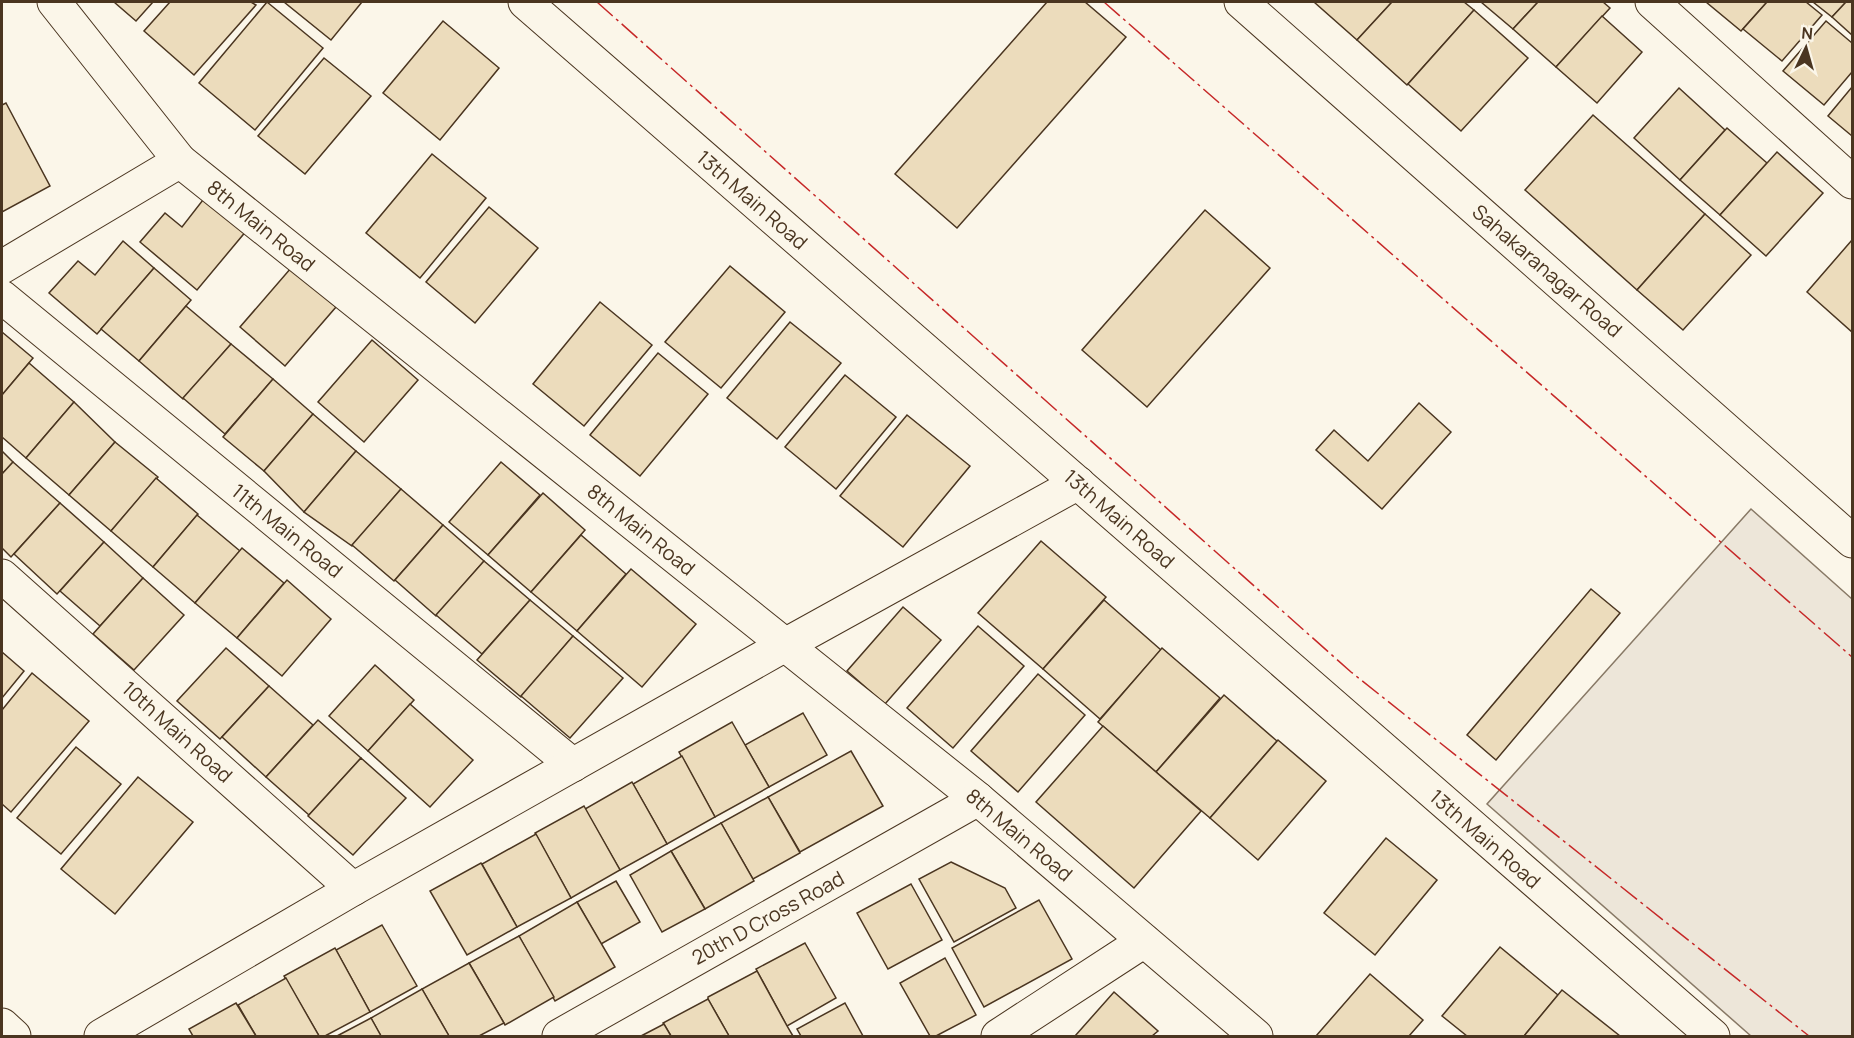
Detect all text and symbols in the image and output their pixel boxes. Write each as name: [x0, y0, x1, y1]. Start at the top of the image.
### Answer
north arrow: [1776, 18, 1836, 78]
text: N: [1801, 22, 1814, 45]
street label: 13th Main Road: [691, 144, 813, 255]
street label: 8th Main Road: [202, 174, 321, 277]
street label: Sahakaranagar Road: [1467, 198, 1628, 343]
street label: 13th Main Road: [1058, 463, 1180, 574]
street label: 11th Main Road: [226, 478, 348, 584]
street label: 8th Main Road: [582, 478, 701, 581]
street label: 10th Main Road: [116, 675, 238, 788]
street label: 8th Main Road: [960, 782, 1078, 887]
street label: 13th Main Road: [1424, 783, 1546, 894]
street label: 20th D Cross Road: [687, 864, 849, 971]

